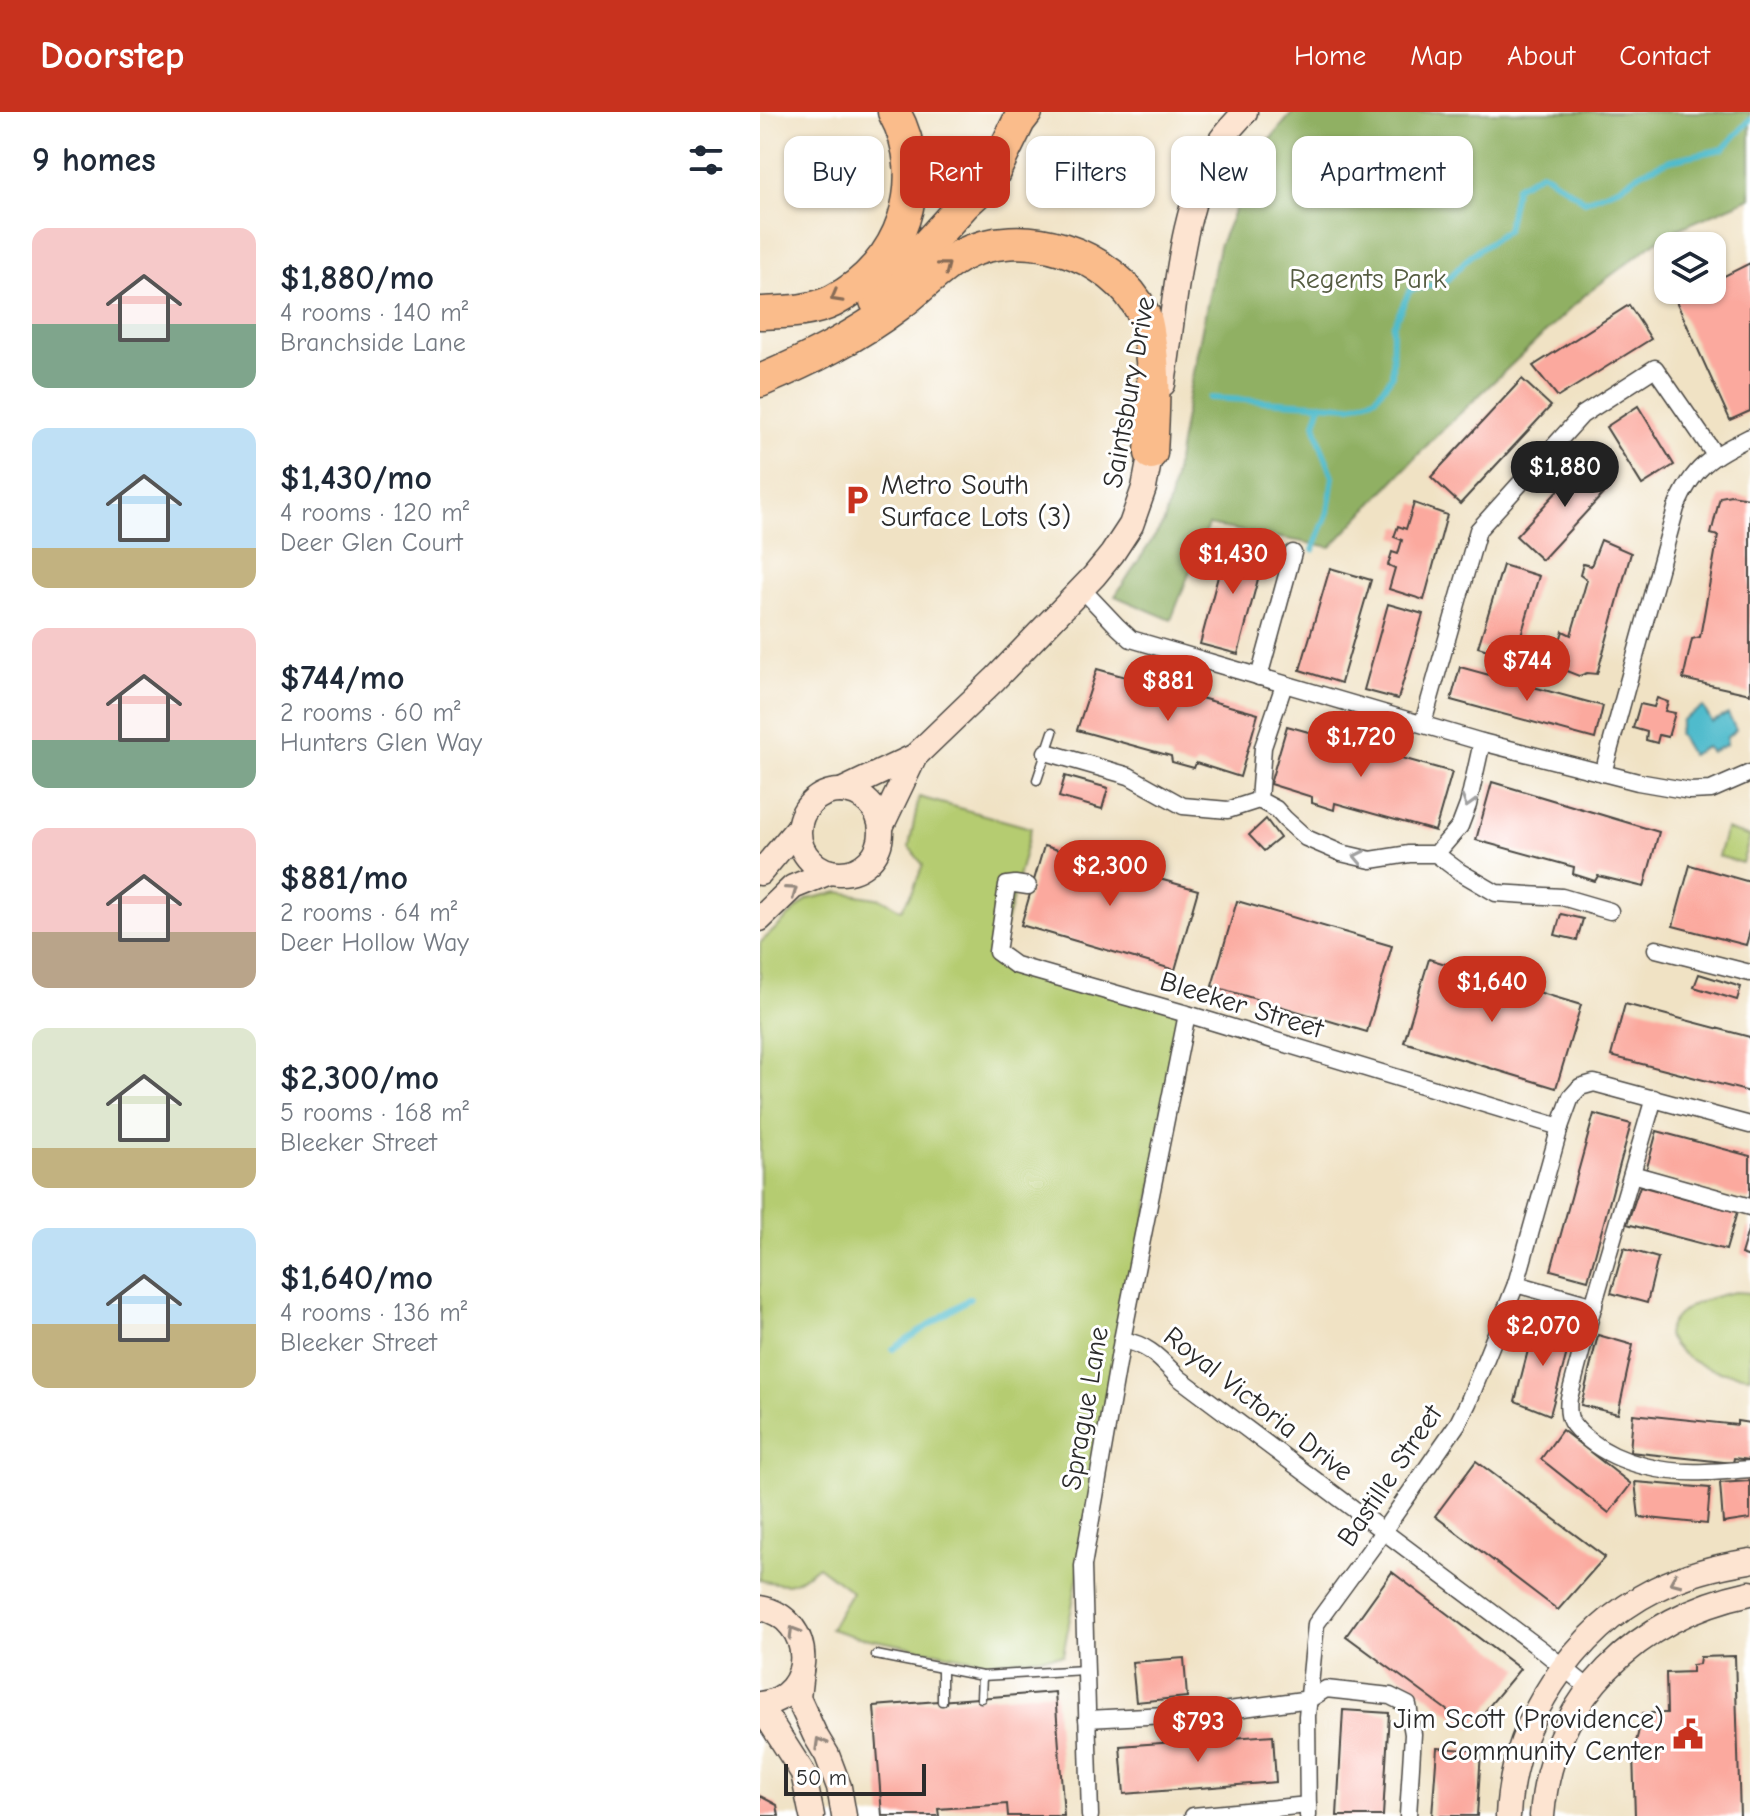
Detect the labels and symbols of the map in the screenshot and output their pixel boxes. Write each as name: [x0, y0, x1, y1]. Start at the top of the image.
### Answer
one-way arrow: [936, 263, 951, 277]
park label: Regents Park: [1289, 263, 1447, 295]
one-way arrow: [830, 288, 844, 303]
street label: Saintsbury Drive: [1096, 294, 1162, 490]
pin: $1,880: [1500, 441, 1630, 509]
place label: Metro South Surface Lots (3): [881, 469, 1071, 533]
parking icon: Metro South Surface Lots (3): [840, 483, 874, 517]
pin: $1,430: [1168, 528, 1298, 596]
pin: $744: [1480, 635, 1574, 703]
pin: $881: [1121, 655, 1215, 723]
pin: $1,720: [1296, 711, 1426, 779]
one-way arrow: [1460, 794, 1477, 808]
pin: $2,300: [1045, 840, 1175, 908]
one-way arrow: [1353, 849, 1366, 866]
one-way arrow: [783, 886, 798, 901]
pin: $1,640: [1427, 956, 1557, 1024]
street label: Bleeker Street: [1156, 965, 1328, 1045]
pin: $2,070: [1478, 1300, 1608, 1368]
street label: Royal Victoria Drive: [1157, 1320, 1359, 1488]
street label: Sprague Lane: [1055, 1324, 1115, 1492]
street label: Bastille Street: [1331, 1398, 1449, 1552]
one-way arrow: [1669, 1572, 1683, 1588]
one-way arrow: [789, 1627, 804, 1641]
pin: $793: [1151, 1696, 1245, 1764]
place label: Jim Scott (Providence) Community Center: [1393, 1703, 1664, 1767]
public building icon: Jim Scott (Providence) Community Center: [1671, 1717, 1705, 1751]
one-way arrow: [814, 1737, 830, 1752]
scale bar: [784, 1760, 926, 1796]

